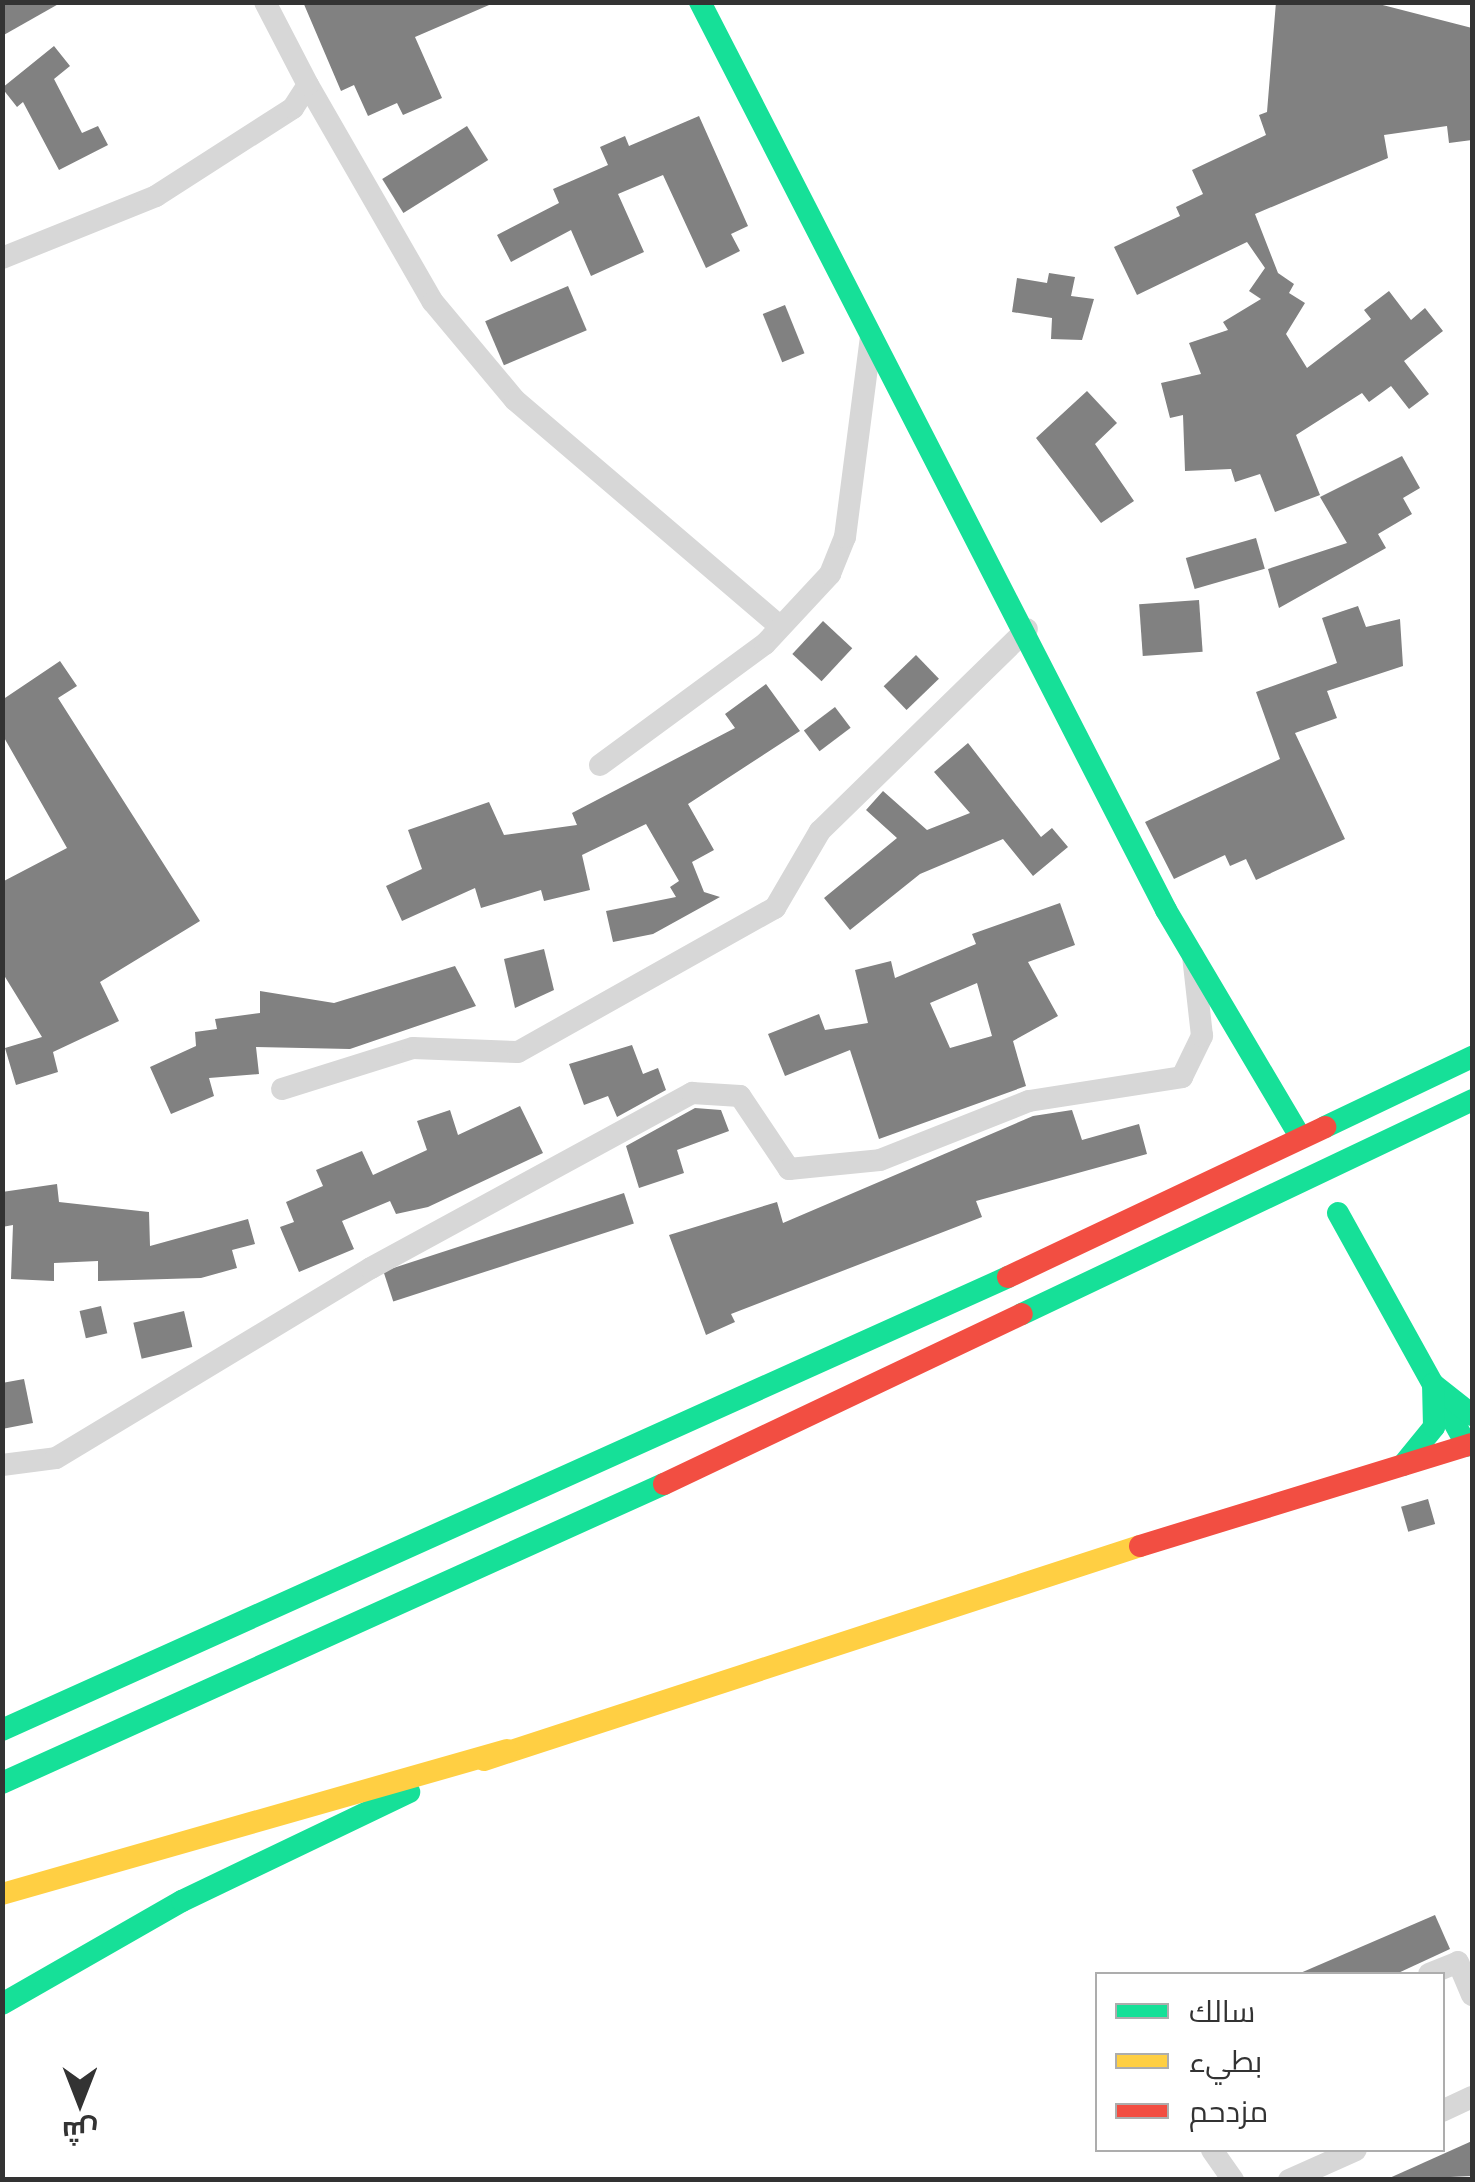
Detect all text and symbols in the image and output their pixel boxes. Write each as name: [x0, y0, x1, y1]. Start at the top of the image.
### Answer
legend: [1095, 1972, 1445, 2152]
text: سالك: [1189, 1993, 1255, 2029]
text: بطيء: [1189, 2043, 1262, 2079]
north arrow: [30, 2052, 130, 2152]
text: مزدحم: [1189, 2093, 1268, 2129]
text: ش: [62, 2116, 98, 2149]

